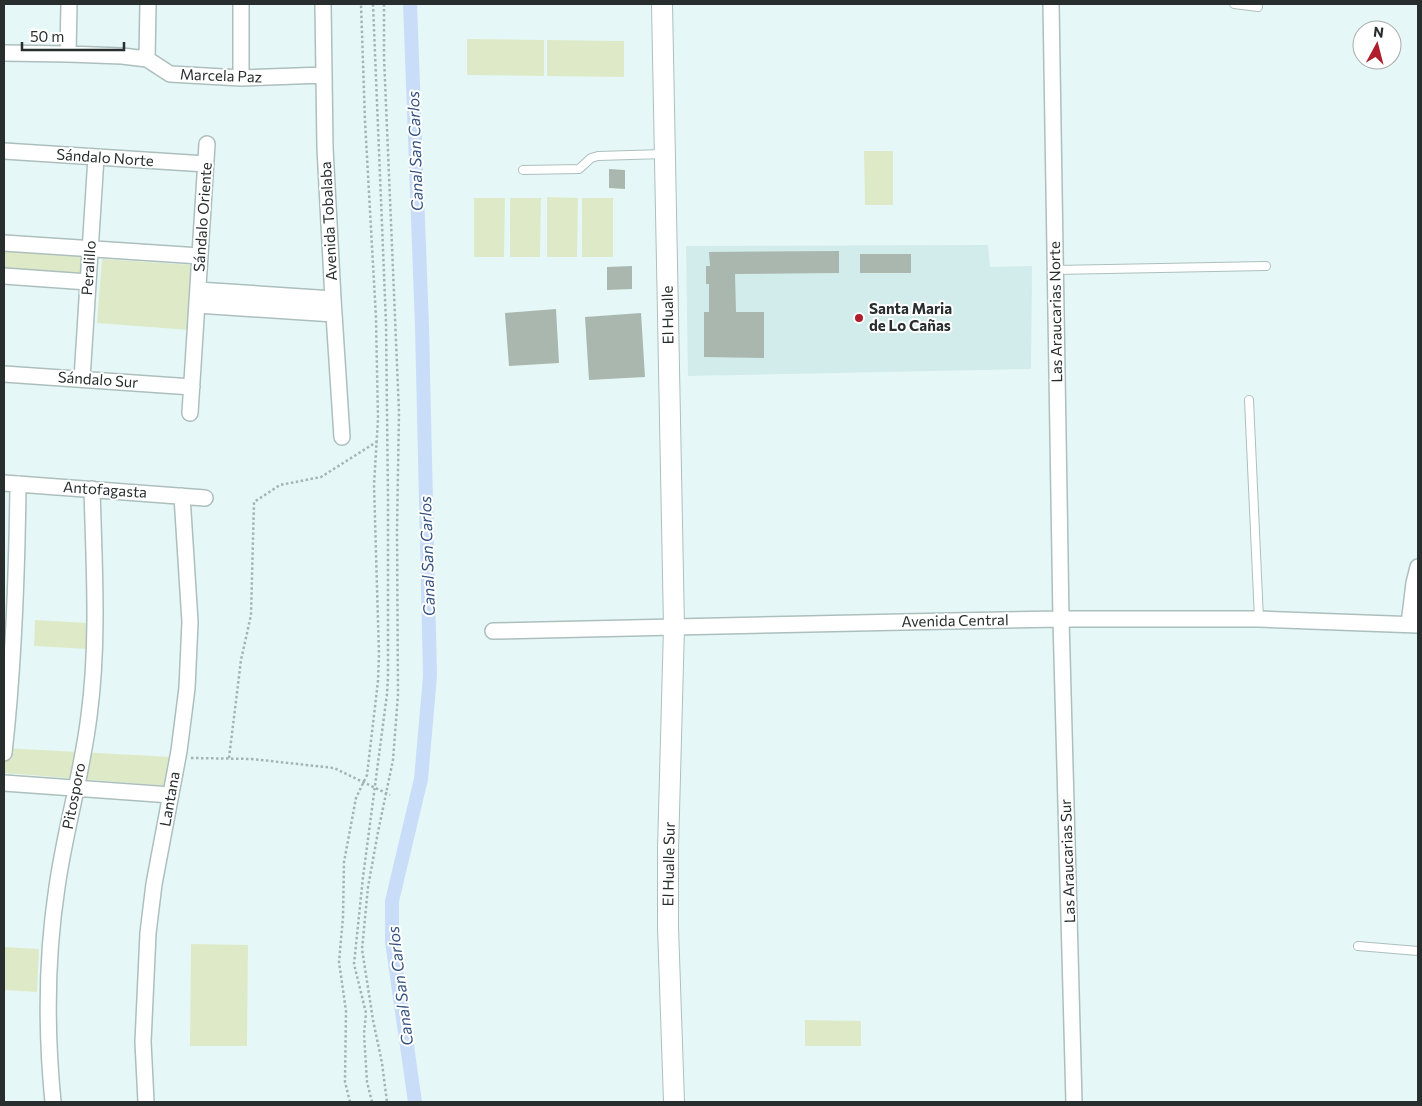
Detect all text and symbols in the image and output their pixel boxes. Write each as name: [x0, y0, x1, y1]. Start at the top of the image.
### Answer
scale bar: [22, 20, 125, 52]
north arrow: [1352, 20, 1402, 70]
text: N: [1372, 23, 1385, 41]
text: 50 m: [30, 27, 64, 45]
street label: Marcela Paz: [180, 65, 263, 85]
water label: Canal San Carlos: [403, 90, 426, 212]
street label: Sándalo Norte: [56, 145, 154, 169]
street label: Sándalo Oriente: [189, 161, 215, 272]
street label: Avenida Tobalaba: [316, 161, 340, 281]
street label: Peralillo: [77, 240, 99, 296]
street label: Las Araucarias Norte: [1045, 241, 1065, 383]
street label: El Hualle: [657, 285, 677, 344]
place label: Santa Maria de Lo Cañas: [869, 299, 952, 334]
marker: Santa Maria de Lo Cañas: [853, 312, 865, 324]
street label: Sándalo Sur: [57, 367, 139, 391]
street label: Antofagasta: [62, 477, 148, 501]
water label: Canal San Carlos: [415, 495, 438, 617]
street label: Avenida Central: [901, 610, 1009, 630]
street label: Pitosporo: [58, 761, 88, 831]
street label: Lantana: [155, 770, 183, 828]
street label: Las Araucarias Sur: [1056, 799, 1078, 923]
street label: El Hualle Sur: [658, 822, 678, 906]
water label: Canal San Carlos: [383, 925, 416, 1047]

